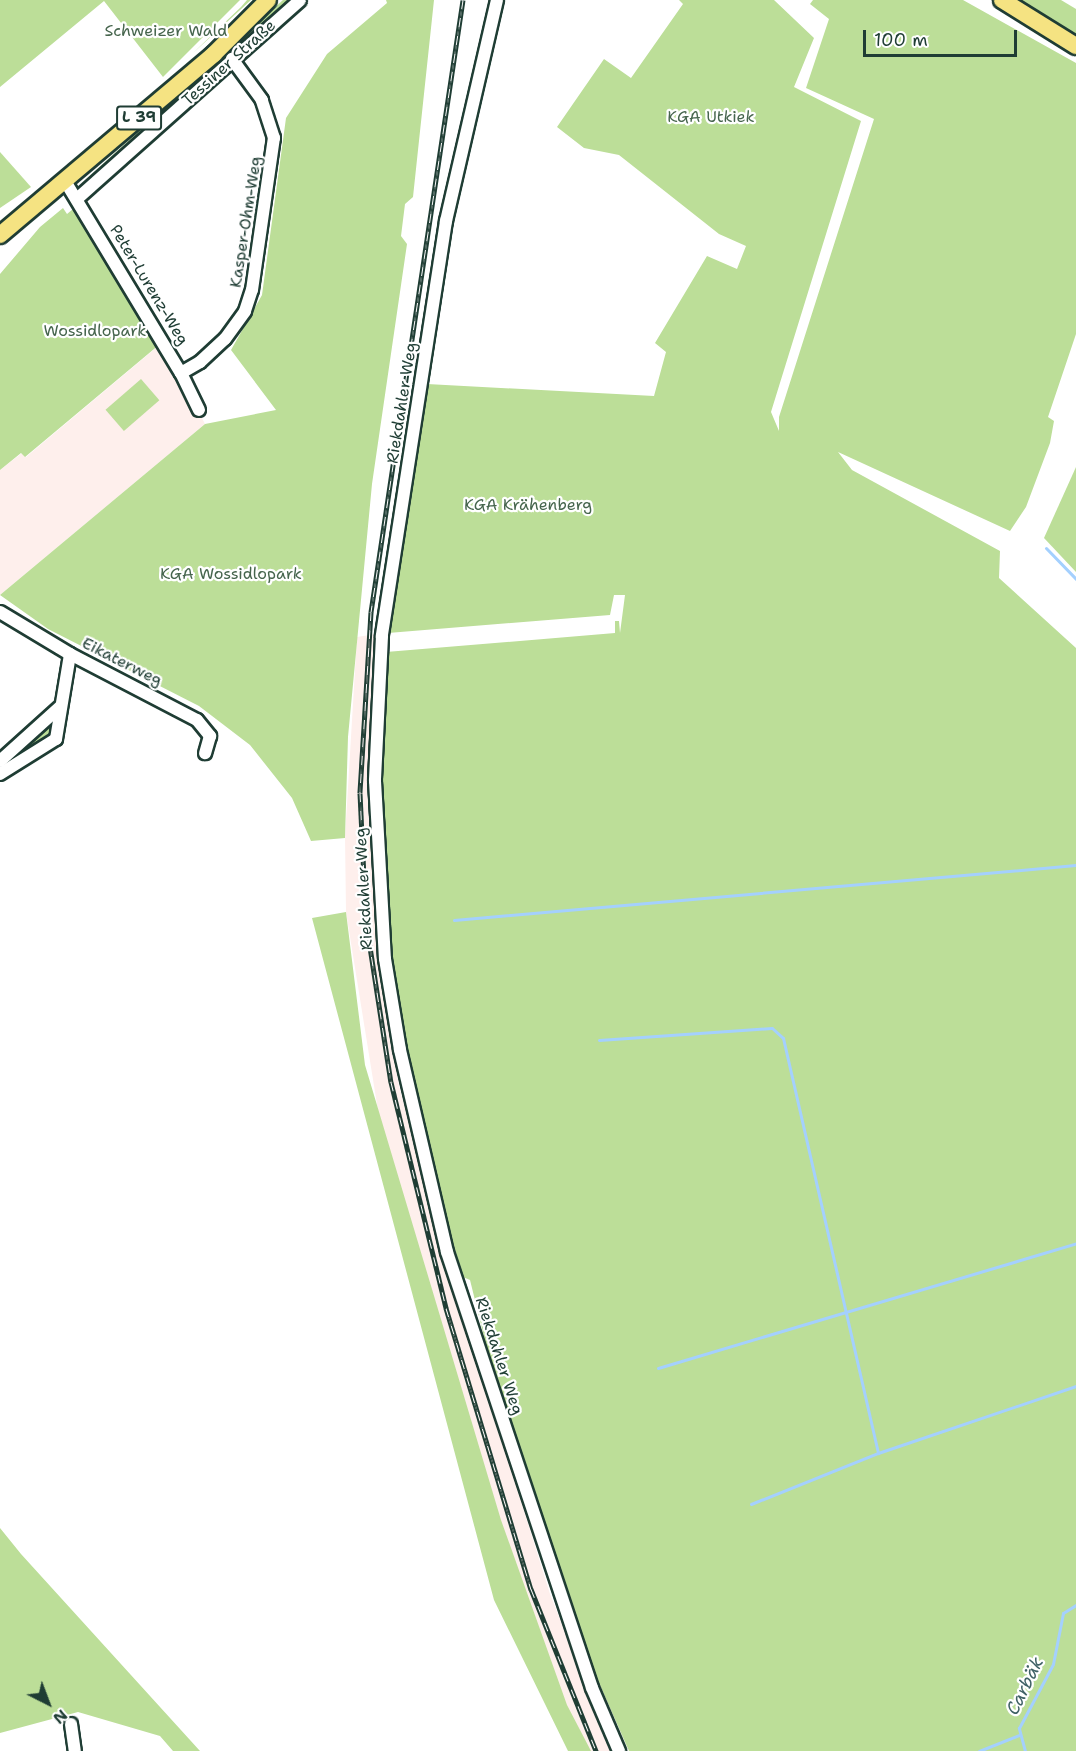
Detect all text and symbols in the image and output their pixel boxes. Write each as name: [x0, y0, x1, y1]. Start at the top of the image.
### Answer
street label: Tessiner Straße: [178, 16, 280, 110]
scale bar: [866, 18, 1020, 56]
park label: Schweizer Wald: [105, 21, 227, 41]
text: 100 m: [874, 28, 928, 52]
road number: L 39: [115, 106, 163, 130]
park label: KGA Utkiek: [667, 107, 755, 127]
street label: Kasper-Ohm-Weg: [226, 155, 266, 289]
street label: Peter-Lurenz-Weg: [106, 221, 192, 349]
park label: Wossidlopark: [44, 321, 146, 341]
street label: Riekdahler Weg: [383, 341, 421, 465]
park label: KGA Krähenberg: [464, 495, 592, 515]
park label: KGA Wossidlopark: [160, 564, 302, 584]
street label: Eikaterweg: [79, 634, 165, 690]
street label: Riekdahler Weg: [351, 827, 377, 951]
street label: Riekdahler Weg: [471, 1295, 527, 1417]
water label: Carbäk: [1002, 1653, 1048, 1719]
north arrow: [18, 1673, 78, 1733]
text: N: [49, 1705, 72, 1729]

